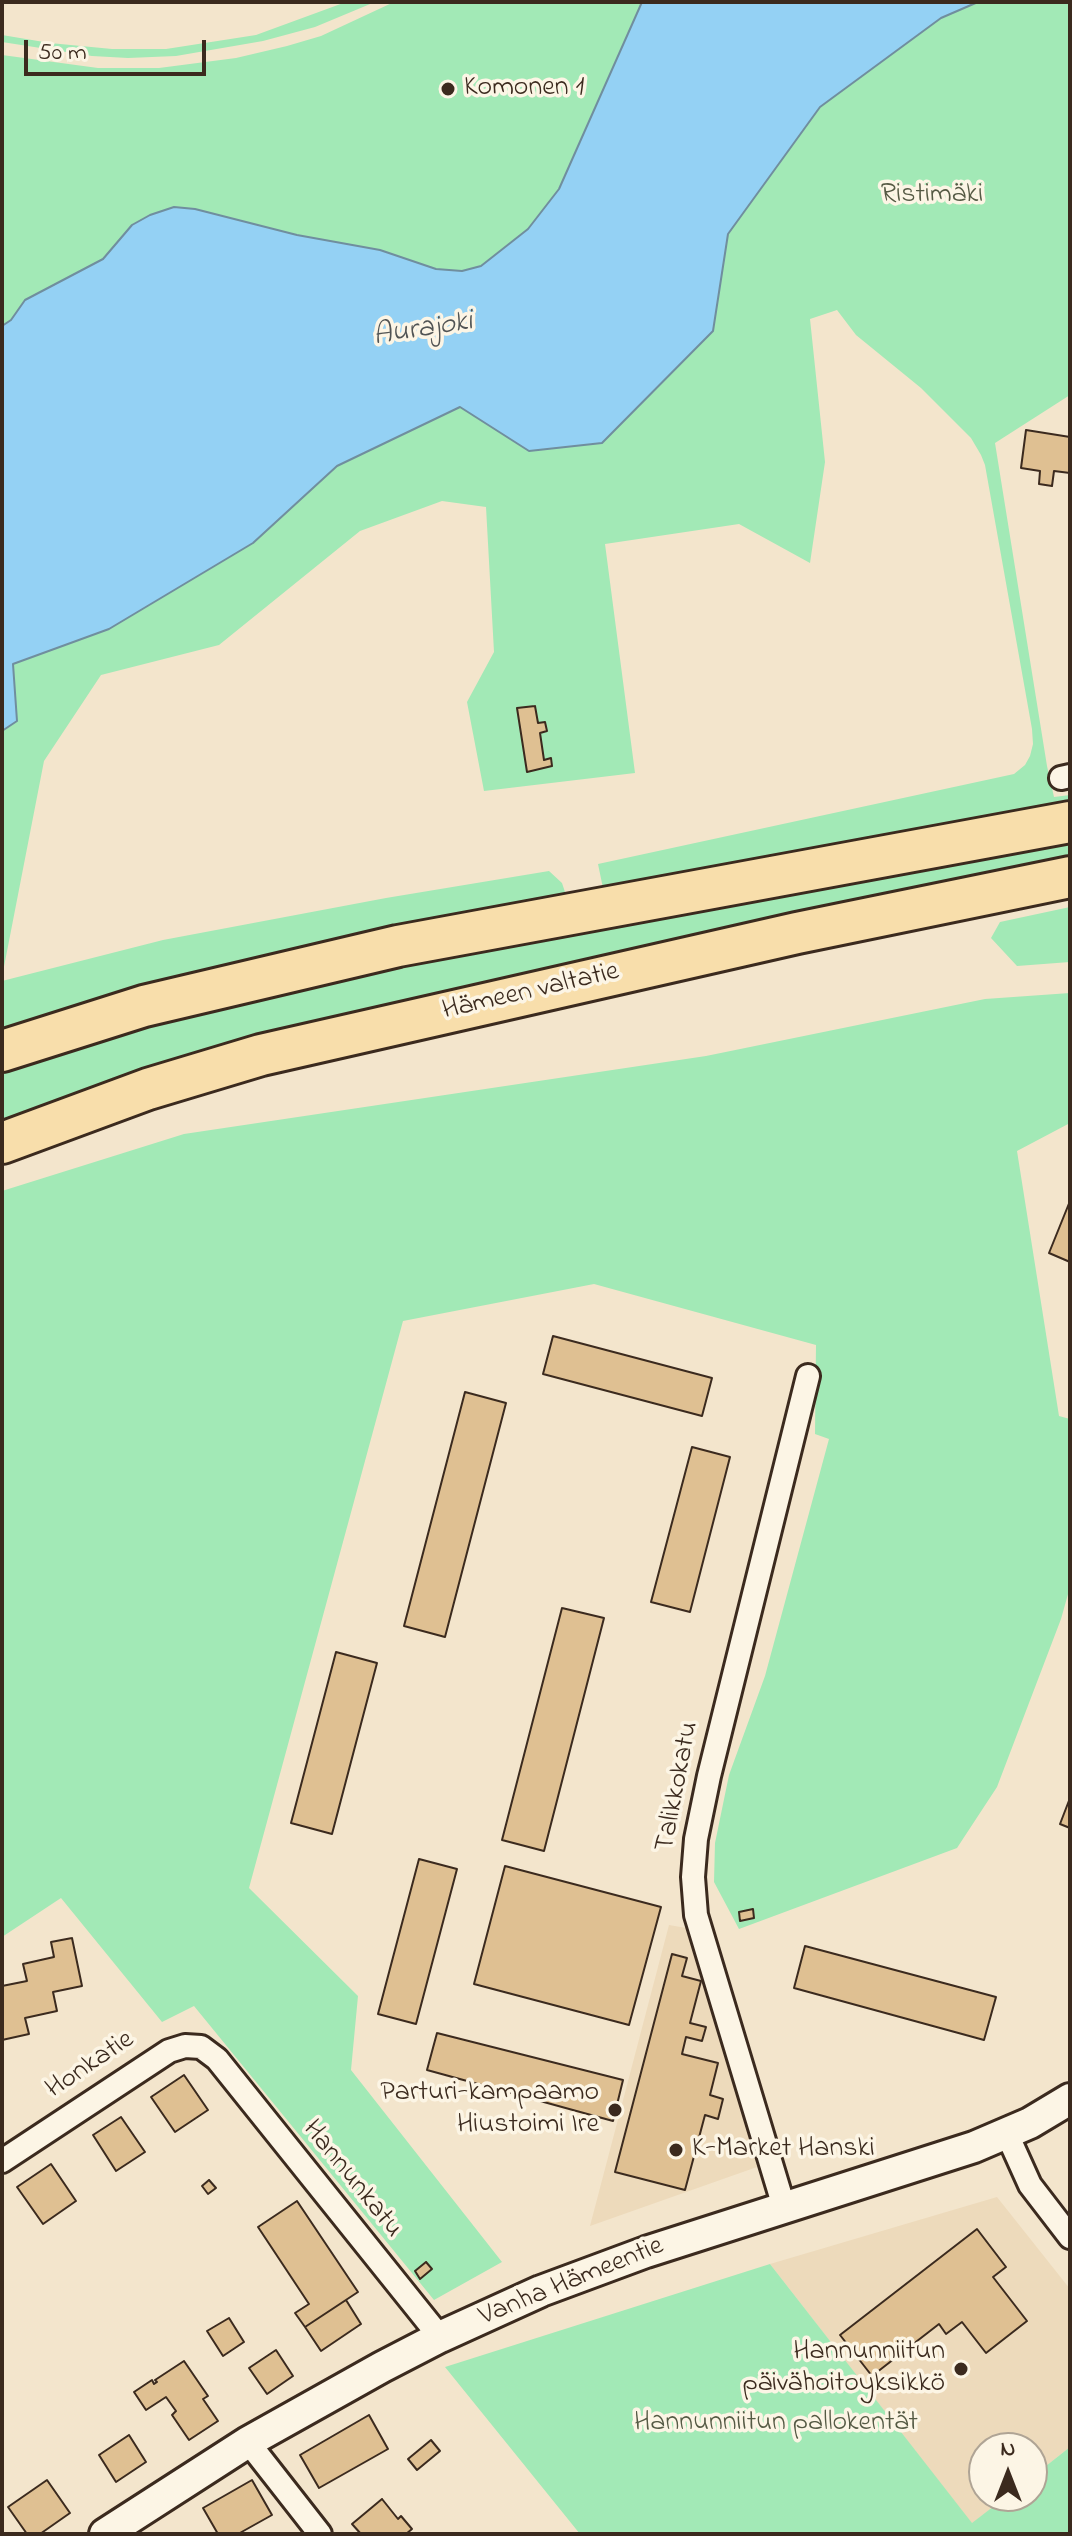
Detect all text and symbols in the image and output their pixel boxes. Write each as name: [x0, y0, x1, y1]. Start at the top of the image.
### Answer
scale bar: [28, 24, 210, 74]
text: 50 m: [38, 36, 87, 71]
place label: Komonen 1: [464, 72, 584, 106]
marker: Komonen 1: [439, 80, 457, 98]
park label: Ristimäki: [881, 179, 983, 213]
water label: Aurajoki: [371, 305, 475, 357]
street label: Hämeen valtatie: [439, 956, 623, 1030]
street label: Talikkokatu: [650, 1719, 708, 1855]
street label: Honkatie: [41, 2024, 141, 2108]
place label: Parturi-kampaamo Hiustoimi Ire: [380, 2077, 599, 2143]
marker: Parturi-kampaamo Hiustoimi Ire: [606, 2101, 624, 2119]
street label: Hannunkatu: [293, 2114, 409, 2246]
place label: K-Market Hanski: [692, 2133, 875, 2167]
marker: K-Market Hanski: [667, 2141, 685, 2159]
street label: Vanha Hämeentie: [475, 2231, 669, 2335]
place label: Hannunniitun päivähoitoyksikkö: [743, 2336, 945, 2402]
marker: Hannunniitun päivähoitoyksikkö: [952, 2360, 970, 2378]
park label: Hannunniitun pallokentät: [634, 2407, 918, 2441]
north arrow: [968, 2432, 1048, 2512]
text: N: [1001, 2434, 1015, 2466]

